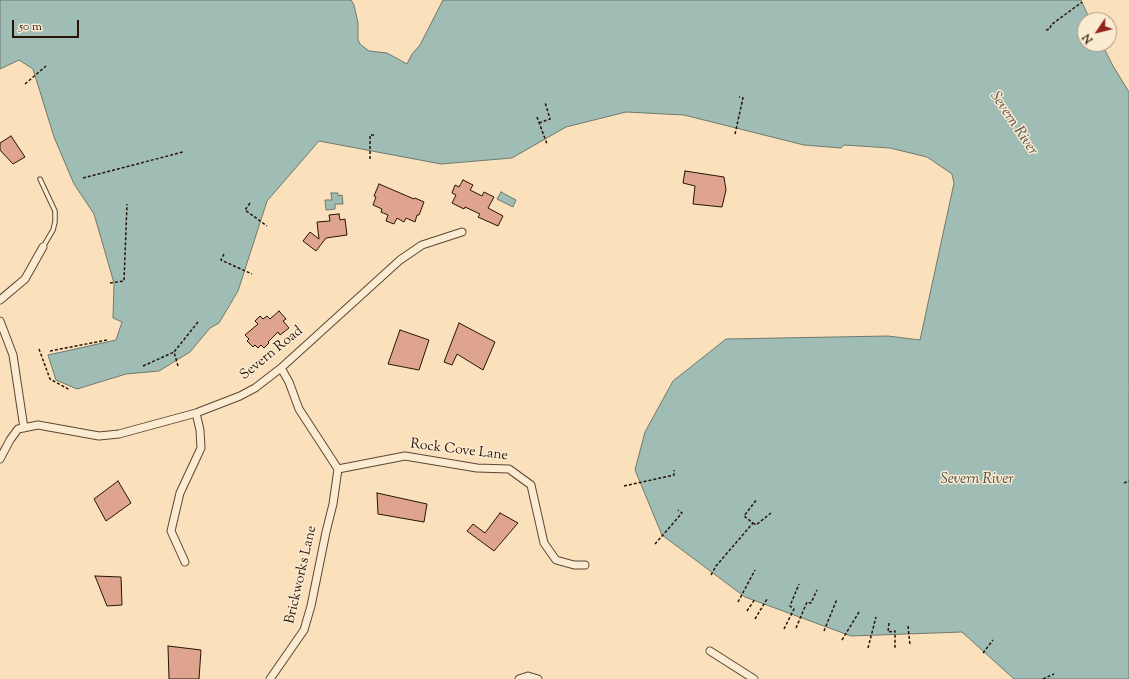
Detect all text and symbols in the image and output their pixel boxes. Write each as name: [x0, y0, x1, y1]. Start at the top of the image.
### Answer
scale bar: [14, 12, 81, 38]
north arrow: [1077, 12, 1117, 52]
text: 50 m: [19, 18, 42, 36]
text: N: [1079, 30, 1097, 46]
water label: Severn River: [985, 89, 1041, 159]
street label: Severn Road: [237, 324, 307, 384]
street label: Rock Cove Lane: [409, 437, 509, 465]
water label: Severn River: [940, 471, 1014, 489]
street label: Brickworks Lane: [283, 524, 321, 626]

